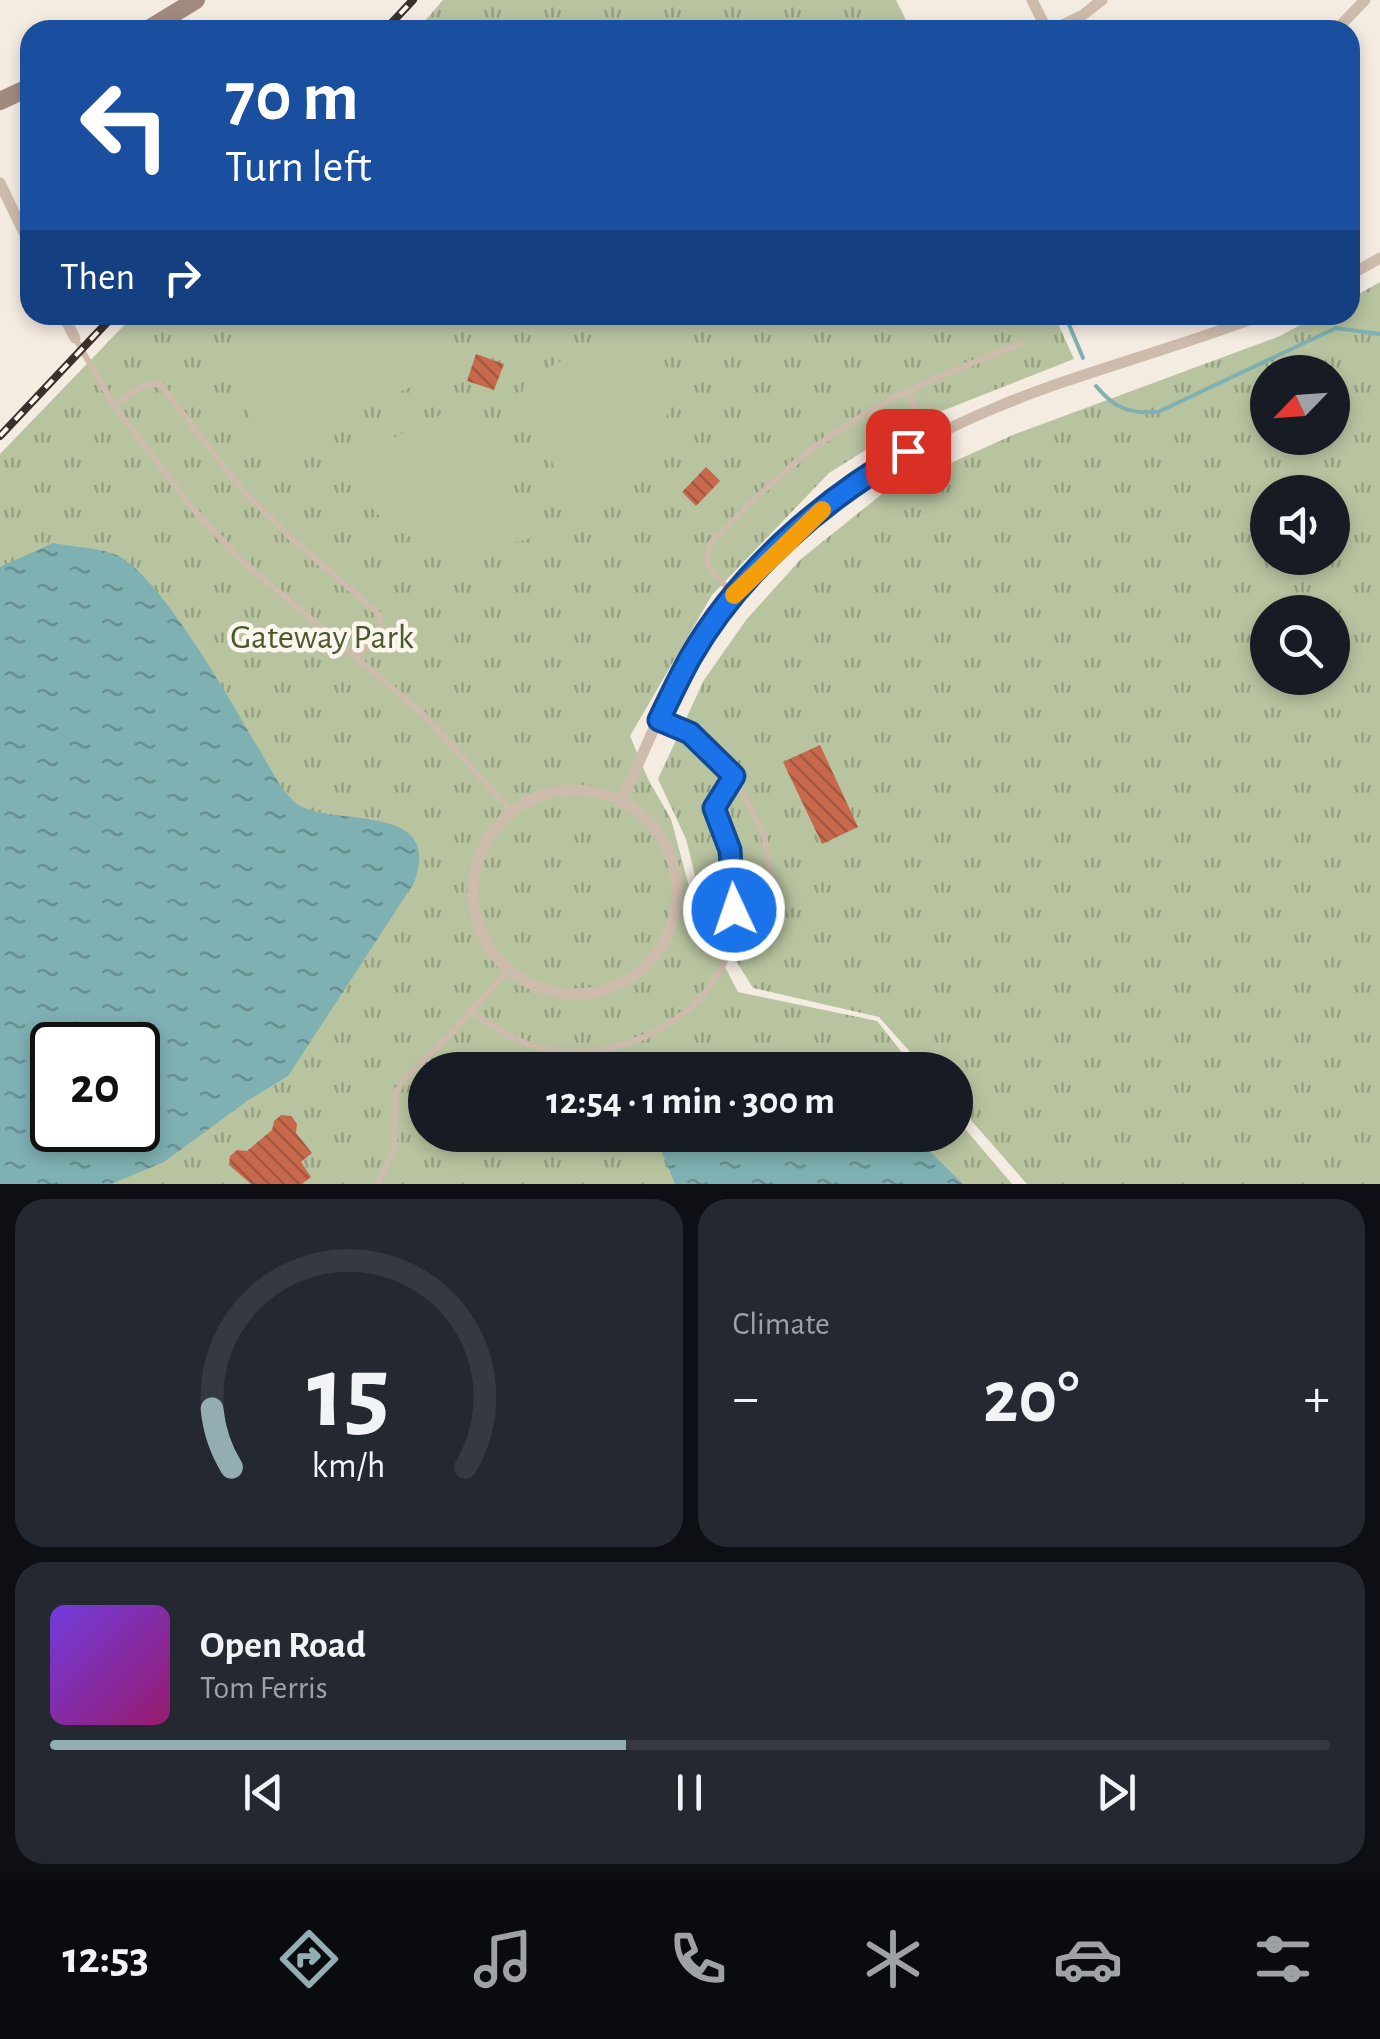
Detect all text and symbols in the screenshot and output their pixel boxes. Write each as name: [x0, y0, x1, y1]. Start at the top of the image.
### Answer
icon: left: [60, 60, 190, 190]
text: 70 m: [225, 63, 359, 133]
text: Turn left: [225, 145, 372, 190]
icon: right: [155, 250, 210, 305]
text: Then: [60, 259, 135, 297]
north arrow: [1250, 355, 1350, 455]
map controls: [1250, 355, 1350, 695]
pin: [866, 409, 951, 494]
icon: arrive: [881, 424, 936, 479]
button: sound: [1250, 475, 1350, 575]
button: search: [1250, 595, 1350, 695]
park label: Gateway Park: [230, 620, 414, 655]
position arrow: [682, 858, 786, 962]
speed limit sign: 20: [30, 1022, 160, 1152]
text: 12:54 · 1 min · 300 m: [546, 1083, 835, 1121]
text: Climate: [733, 1308, 830, 1340]
text: 15: [308, 1342, 390, 1446]
text: 20°: [983, 1361, 1079, 1436]
text: −: [733, 1371, 759, 1426]
text: +: [1304, 1371, 1330, 1426]
text: km/h: [312, 1448, 386, 1484]
text: Open Road: [200, 1627, 366, 1665]
text: Tom Ferris: [200, 1672, 328, 1704]
icon: previous: [236, 1765, 291, 1820]
icon: pause: [662, 1765, 717, 1820]
icon: next: [1089, 1765, 1144, 1820]
icon: directions: [274, 1924, 344, 1994]
icon: music: [468, 1924, 538, 1994]
icon: phone: [663, 1924, 733, 1994]
icon: climate: [858, 1924, 928, 1994]
icon: car: [1053, 1924, 1123, 1994]
icon: filters: [1248, 1924, 1318, 1994]
text: 12:53: [62, 1936, 149, 1981]

